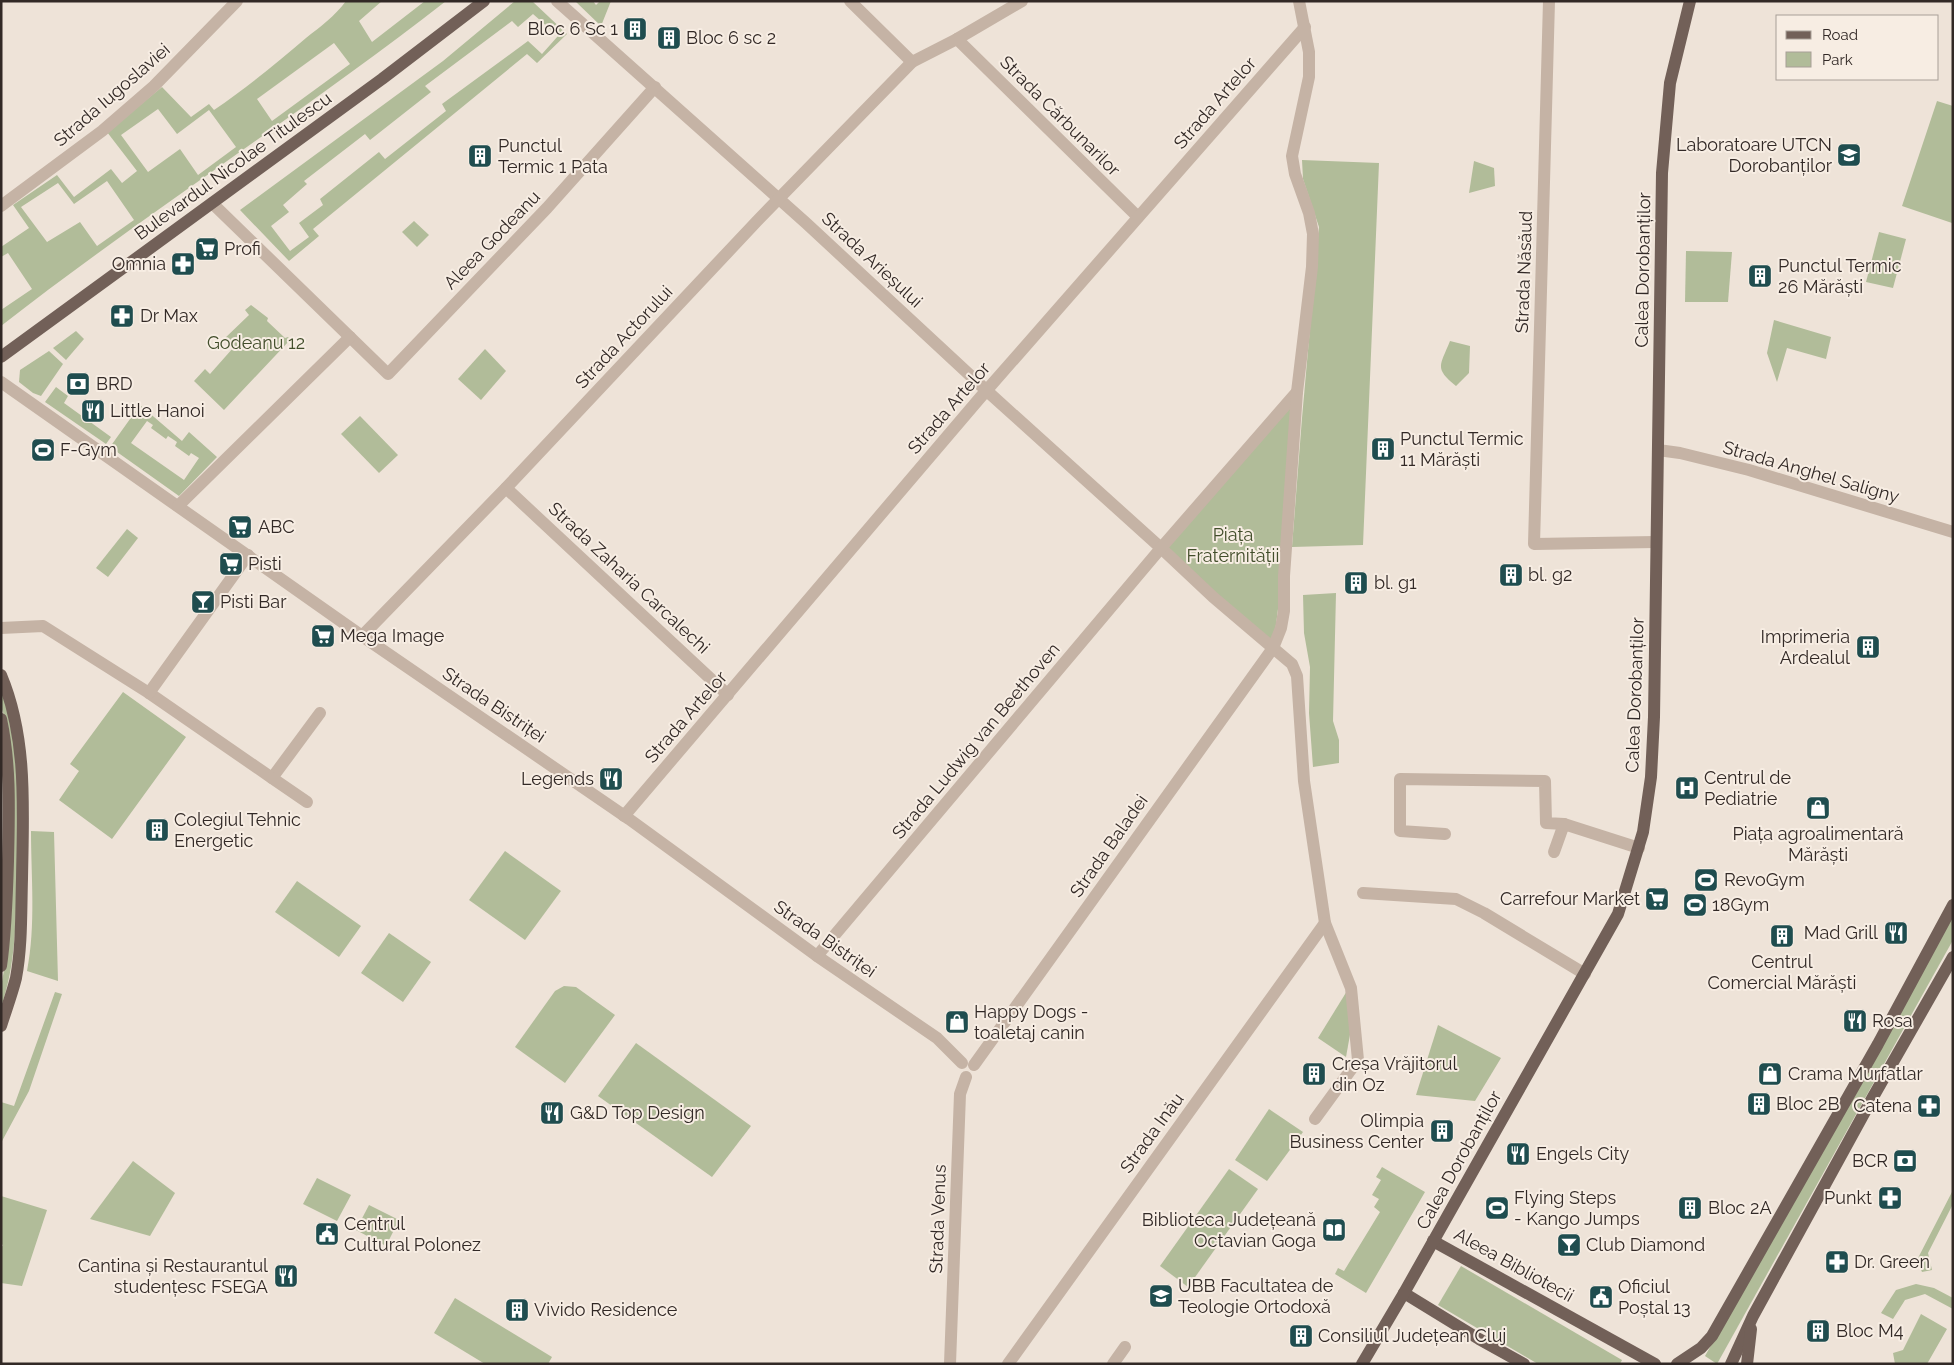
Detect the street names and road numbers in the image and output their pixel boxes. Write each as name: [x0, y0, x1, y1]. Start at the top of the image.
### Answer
street label: Strada Iugoslaviei: [49, 39, 174, 151]
street label: Strada Cărbunarilor: [996, 51, 1125, 181]
street label: Strada Artelor: [1169, 52, 1261, 153]
street label: Bulevardul Nicolae Titulescu: [130, 87, 335, 244]
street label: Aleea Godeanu: [439, 186, 544, 293]
street label: Calea Dorobanților: [1631, 191, 1654, 348]
street label: Strada Arieșului: [818, 208, 927, 312]
street label: Strada Năsăud: [1511, 210, 1536, 334]
street label: Strada Actorului: [571, 281, 677, 392]
street label: Strada Artelor: [903, 357, 995, 458]
street label: Strada Anghel Saligny: [1721, 436, 1902, 507]
street label: Strada Zaharia Carcalechi: [545, 498, 714, 658]
street label: Calea Dorobanților: [1621, 616, 1648, 773]
street label: Strada Ludwig van Beethoven: [887, 638, 1064, 843]
street label: Strada Bistriței: [439, 662, 550, 747]
street label: Strada Artelor: [640, 666, 732, 767]
street label: Strada Baladei: [1065, 790, 1152, 901]
street label: Strada Bistriței: [770, 896, 880, 982]
street label: Calea Dorobanților: [1412, 1086, 1506, 1233]
street label: Strada Inău: [1115, 1089, 1188, 1177]
street label: Strada Venus: [925, 1164, 950, 1274]
street label: Aleea Bibliotecii: [1451, 1223, 1578, 1306]

